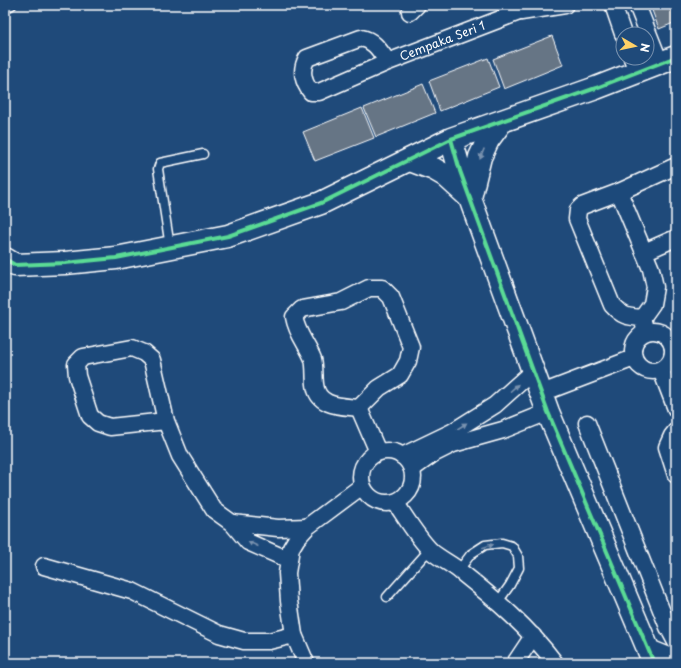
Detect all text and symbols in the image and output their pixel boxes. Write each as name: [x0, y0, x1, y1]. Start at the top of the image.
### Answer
street label: Cempaka Seri 1: [397, 16, 488, 65]
north arrow: [615, 26, 655, 66]
text: N: [636, 42, 654, 54]
one-way arrow: [479, 148, 485, 159]
one-way arrow: [509, 383, 519, 392]
one-way arrow: [457, 422, 467, 430]
one-way arrow: [247, 541, 259, 547]
one-way arrow: [481, 542, 494, 548]

